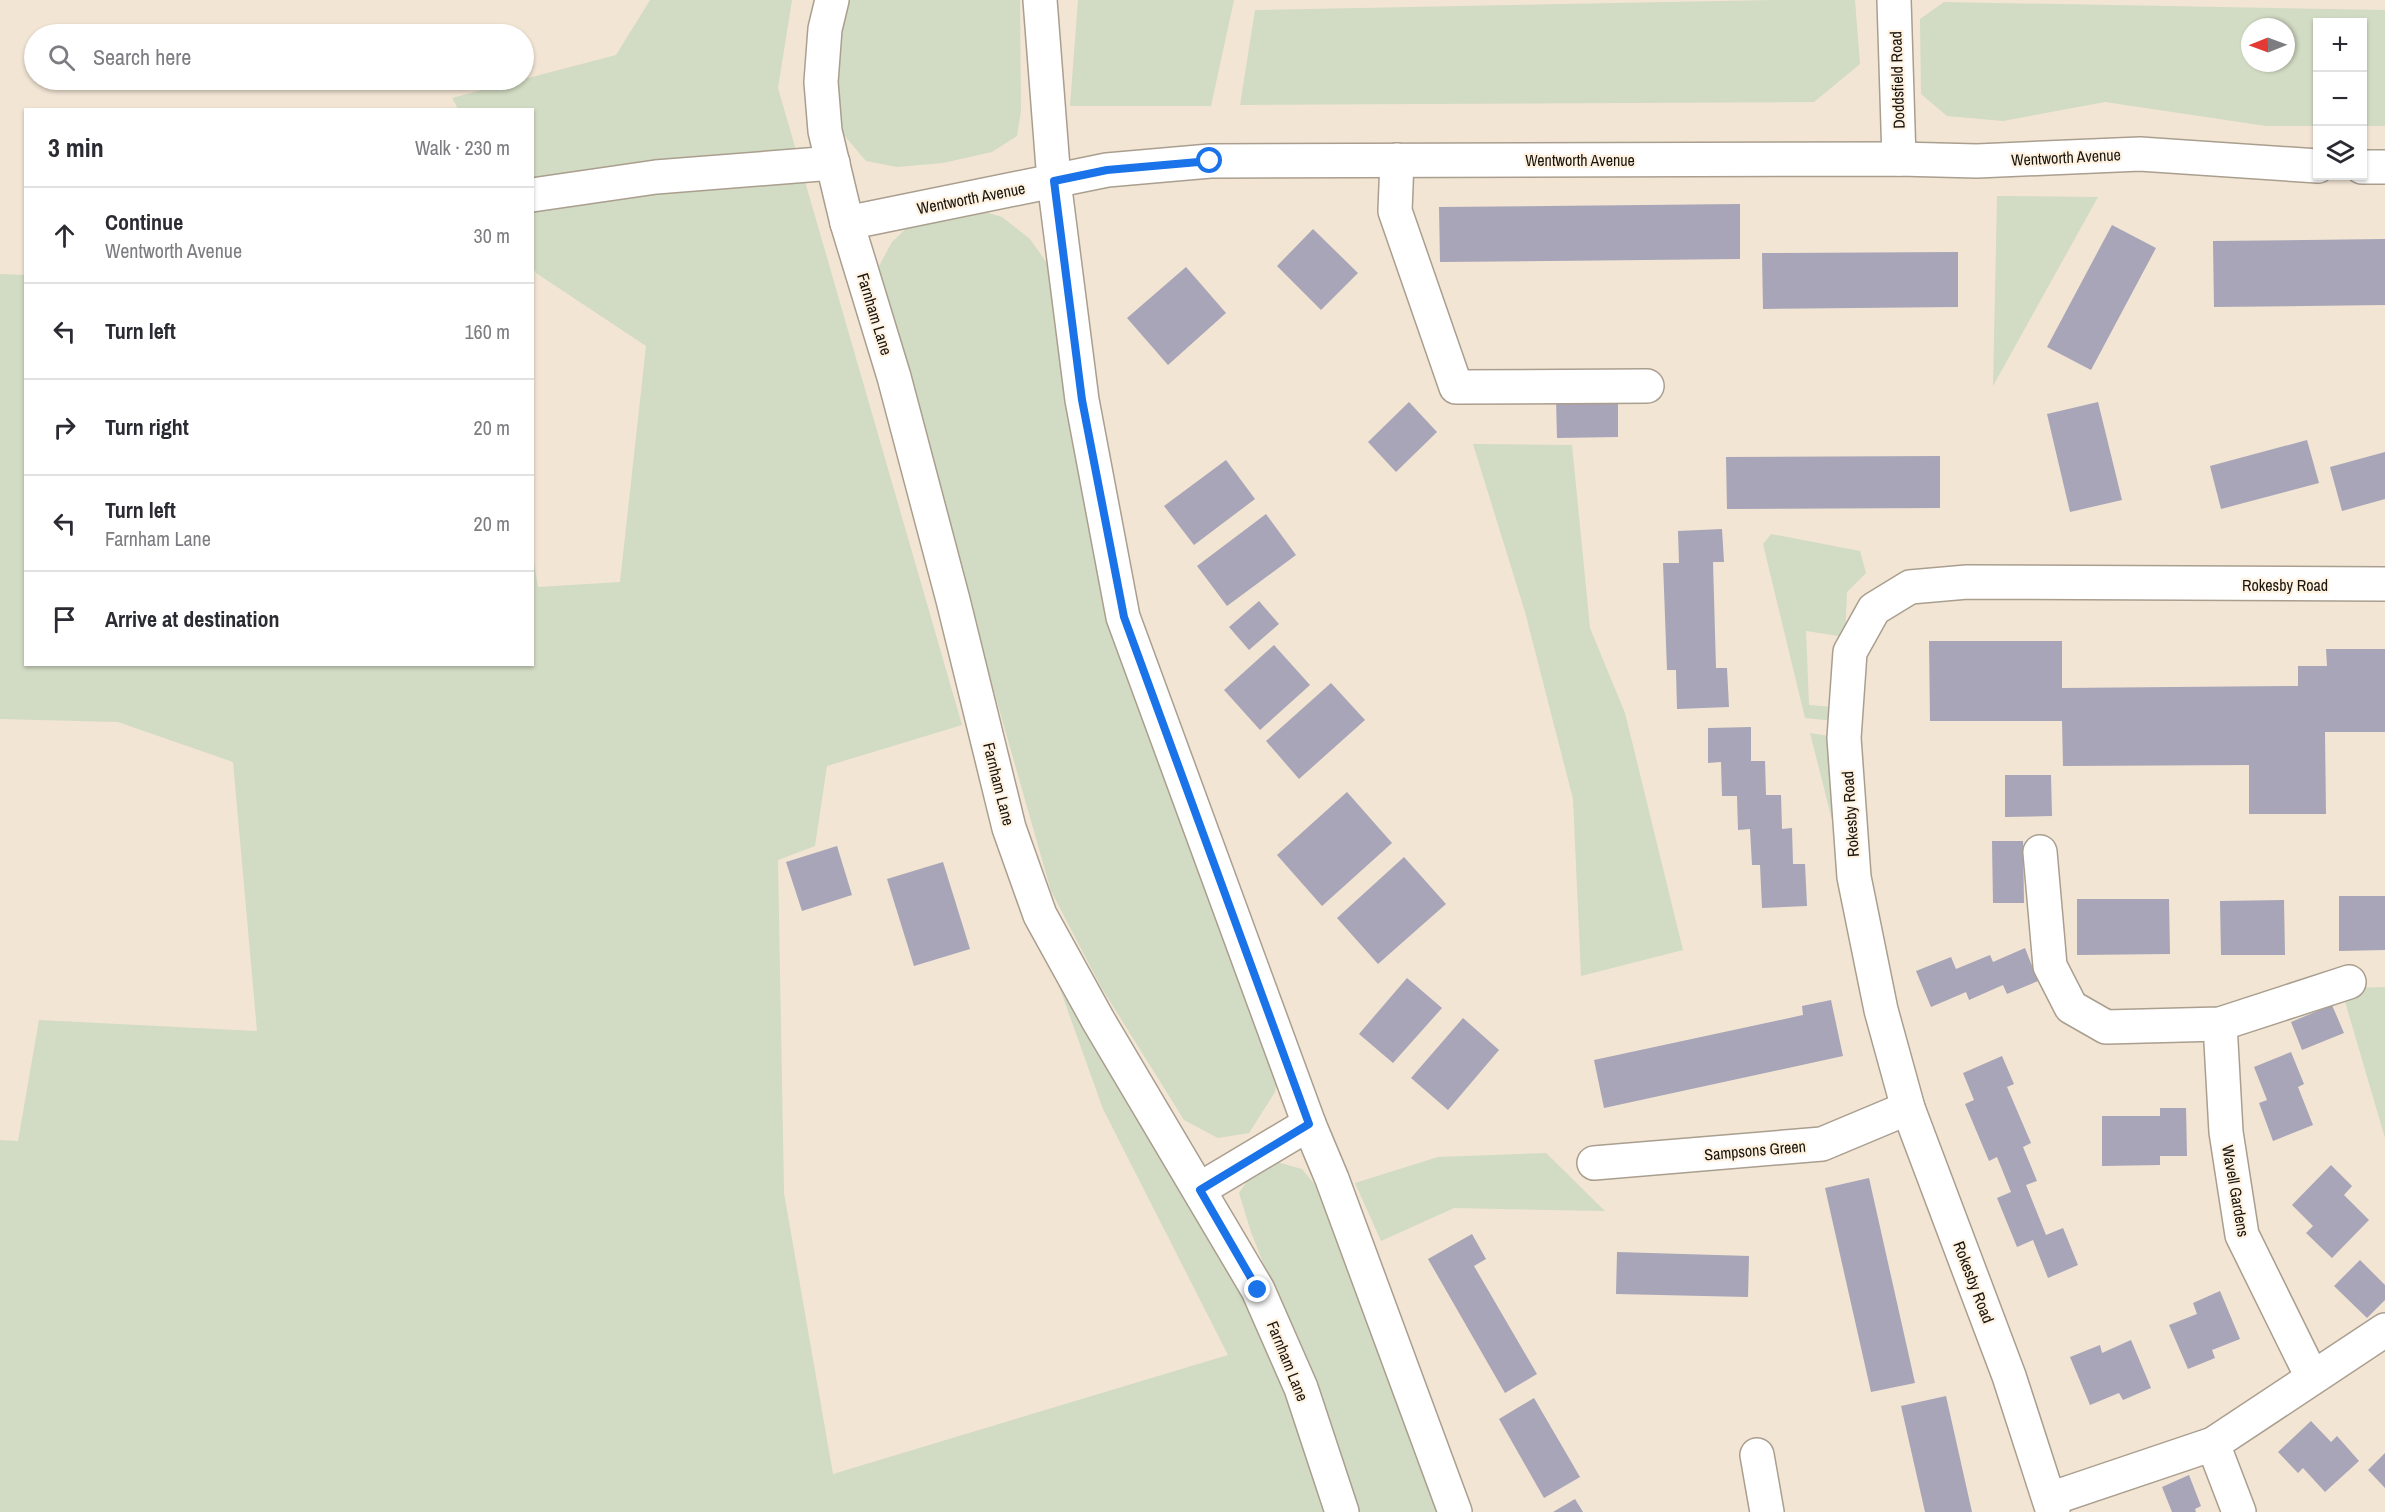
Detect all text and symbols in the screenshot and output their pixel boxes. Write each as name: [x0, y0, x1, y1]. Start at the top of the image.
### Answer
north arrow: [2241, 18, 2295, 72]
map controls: [2313, 18, 2367, 180]
button: +: [2313, 18, 2367, 72]
search box: [24, 24, 534, 90]
street label: Doddsfield Road: [1884, 31, 1910, 129]
icon: search: [45, 41, 78, 74]
text: Search here: [93, 42, 191, 72]
button: −: [2313, 72, 2367, 126]
button: layers: [2313, 126, 2367, 180]
text: 3 min: [48, 130, 104, 165]
text: Walk · 230 m: [415, 134, 510, 161]
street label: Wentworth Avenue: [2011, 143, 2121, 171]
route start: [1196, 147, 1222, 173]
street label: Wentworth Avenue: [1525, 149, 1635, 171]
street label: Wentworth Avenue: [915, 177, 1027, 219]
text: Continue: [105, 207, 183, 237]
icon: ahead: [48, 219, 81, 252]
text: 30 m: [474, 222, 510, 249]
text: Wentworth Avenue: [105, 237, 242, 264]
street label: Farnham Lane: [852, 270, 898, 358]
icon: left: [48, 315, 81, 348]
text: Turn left: [105, 316, 176, 346]
text: 160 m: [464, 318, 510, 345]
icon: right: [48, 411, 81, 444]
text: Turn right: [105, 412, 189, 442]
text: 20 m: [474, 414, 510, 441]
text: Turn left: [105, 495, 176, 525]
icon: left: [48, 507, 81, 540]
text: 20 m: [474, 510, 510, 537]
text: Farnham Lane: [105, 525, 211, 552]
street label: Rokesby Road: [2242, 574, 2328, 596]
icon: arrive: [48, 603, 81, 636]
text: Arrive at destination: [105, 604, 279, 634]
street label: Farnham Lane: [978, 740, 1020, 828]
street label: Rokesby Road: [1836, 770, 1864, 858]
street label: Sampsons Green: [1703, 1135, 1807, 1165]
street label: Wavell Gardens: [2217, 1143, 2255, 1239]
street label: Rokesby Road: [1948, 1238, 2000, 1326]
route end: [1244, 1276, 1270, 1302]
street label: Farnham Lane: [1262, 1318, 1314, 1404]

